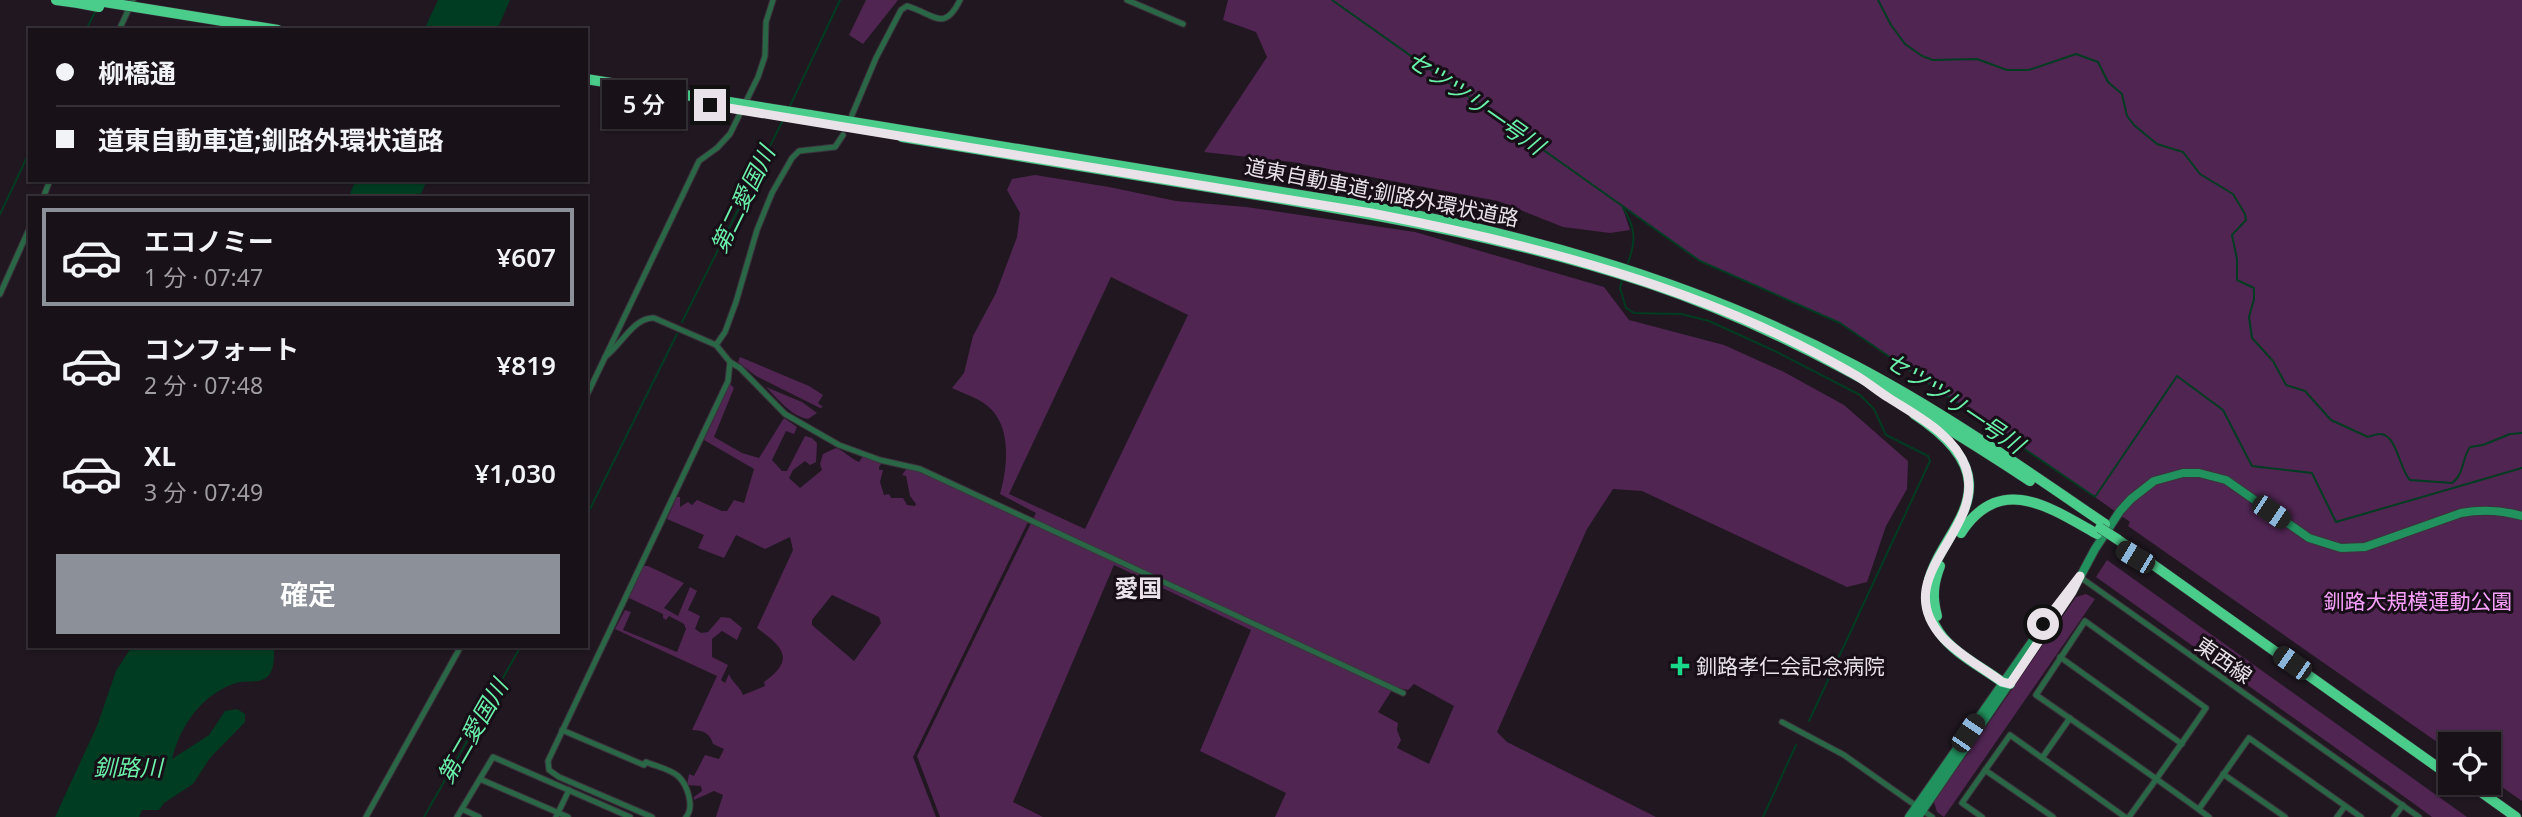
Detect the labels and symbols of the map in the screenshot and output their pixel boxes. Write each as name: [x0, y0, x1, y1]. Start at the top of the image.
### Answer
water label: セツツリ一号川: [1401, 43, 1554, 163]
callout: 5 分: [602, 80, 686, 130]
route end: [694, 89, 726, 121]
water label: 第二愛国川: [702, 138, 783, 258]
street label: 道東自動車道;釧路外環状道路: [1243, 152, 1521, 232]
water label: セツツリ一号川: [1879, 344, 2033, 462]
car: [2248, 492, 2295, 532]
car: [2112, 537, 2159, 577]
district label: 愛国: [1114, 571, 1162, 604]
park label: 釧路大規模運動公園: [2324, 587, 2513, 615]
route start: [2027, 608, 2059, 640]
street label: 東西線: [2190, 630, 2258, 690]
car: [2269, 642, 2316, 684]
place label: 釧路孝仁会記念病院: [1696, 652, 1885, 680]
marker: 釧路孝仁会記念病院: [1670, 656, 1690, 676]
water label: 第二愛国川: [429, 671, 516, 789]
car: [1948, 710, 1989, 756]
water label: 釧路川: [94, 751, 166, 783]

